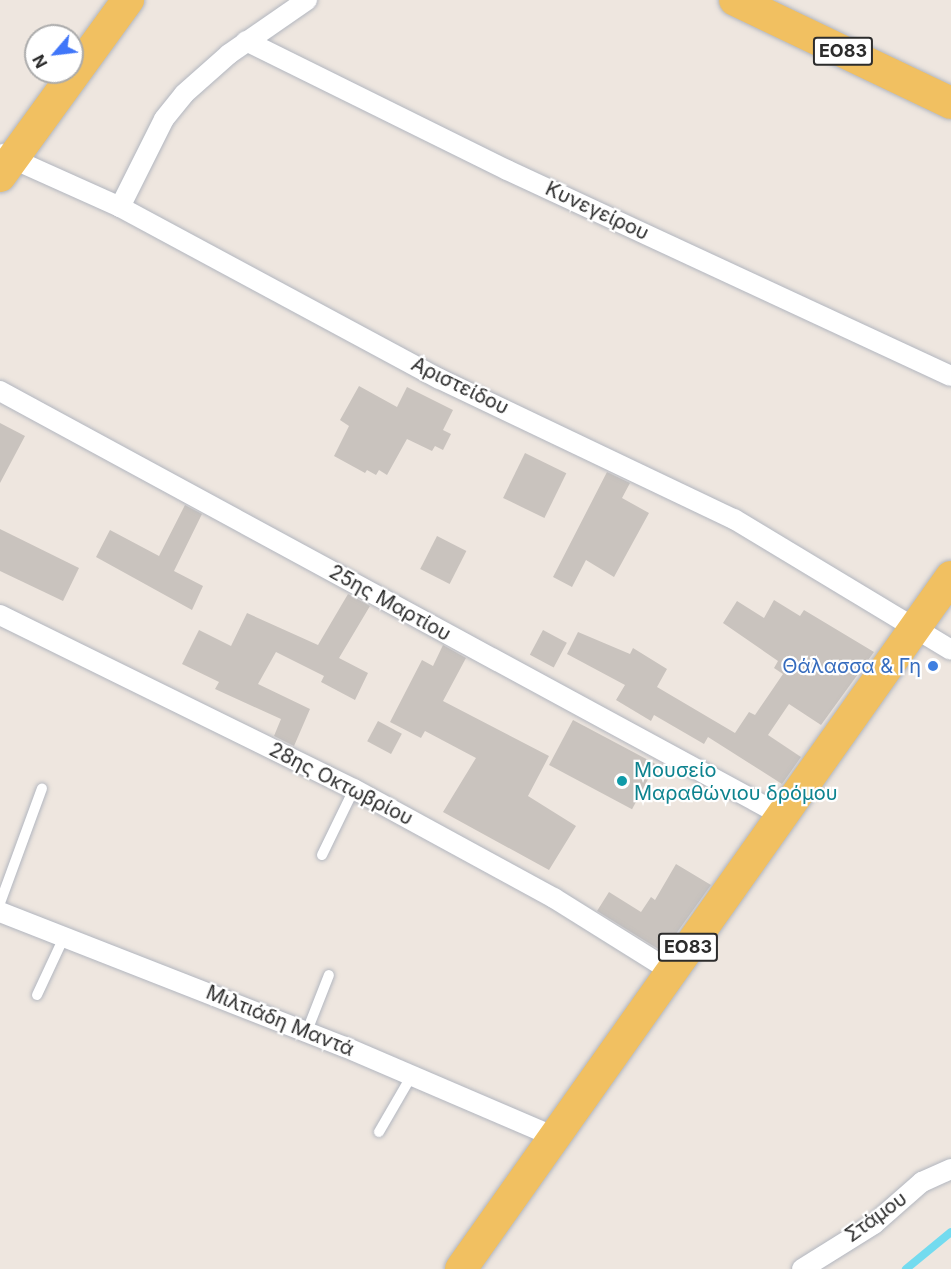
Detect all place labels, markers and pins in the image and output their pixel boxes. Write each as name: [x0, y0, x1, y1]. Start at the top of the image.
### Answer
place label: Θάλασσα & Γη: [782, 654, 921, 678]
marker: Θάλασσα & Γη: [926, 659, 940, 673]
place label: Μουσείο Μαραθώνιου δρόμου: [634, 758, 838, 805]
marker: Μουσείο Μαραθώνιου δρόμου: [615, 774, 629, 788]

